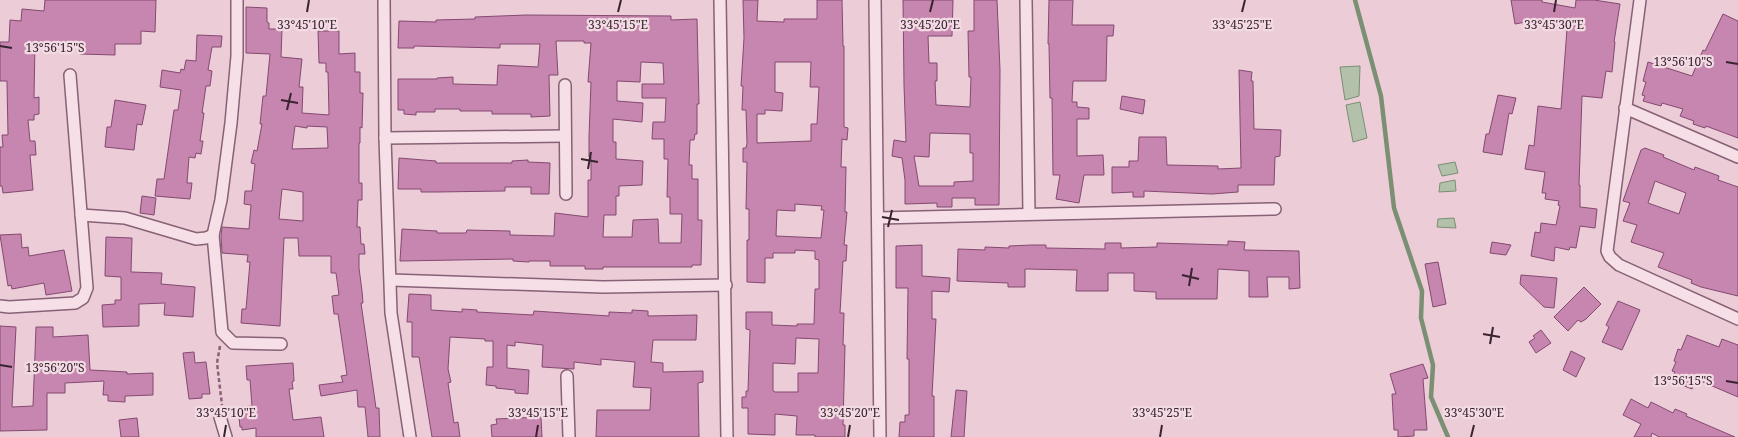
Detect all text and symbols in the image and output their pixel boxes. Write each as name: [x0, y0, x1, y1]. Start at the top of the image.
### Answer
text: 33°45'10"E: [277, 16, 337, 33]
text: 33°45'15"E: [588, 16, 648, 33]
text: 33°45'20"E: [900, 16, 960, 33]
text: 33°45'25"E: [1212, 16, 1272, 33]
text: 33°45'30"E: [1524, 16, 1584, 33]
text: 13°56'15"S: [25, 39, 85, 56]
text: 13°56'10"S: [1653, 53, 1713, 70]
text: 13°56'20"S: [25, 359, 85, 376]
text: 13°56'15"S: [1653, 372, 1713, 389]
text: 33°45'10"E: [196, 404, 256, 421]
text: 33°45'15"E: [508, 404, 568, 421]
text: 33°45'20"E: [820, 404, 880, 421]
text: 33°45'25"E: [1132, 404, 1192, 421]
text: 33°45'30"E: [1444, 404, 1504, 421]

